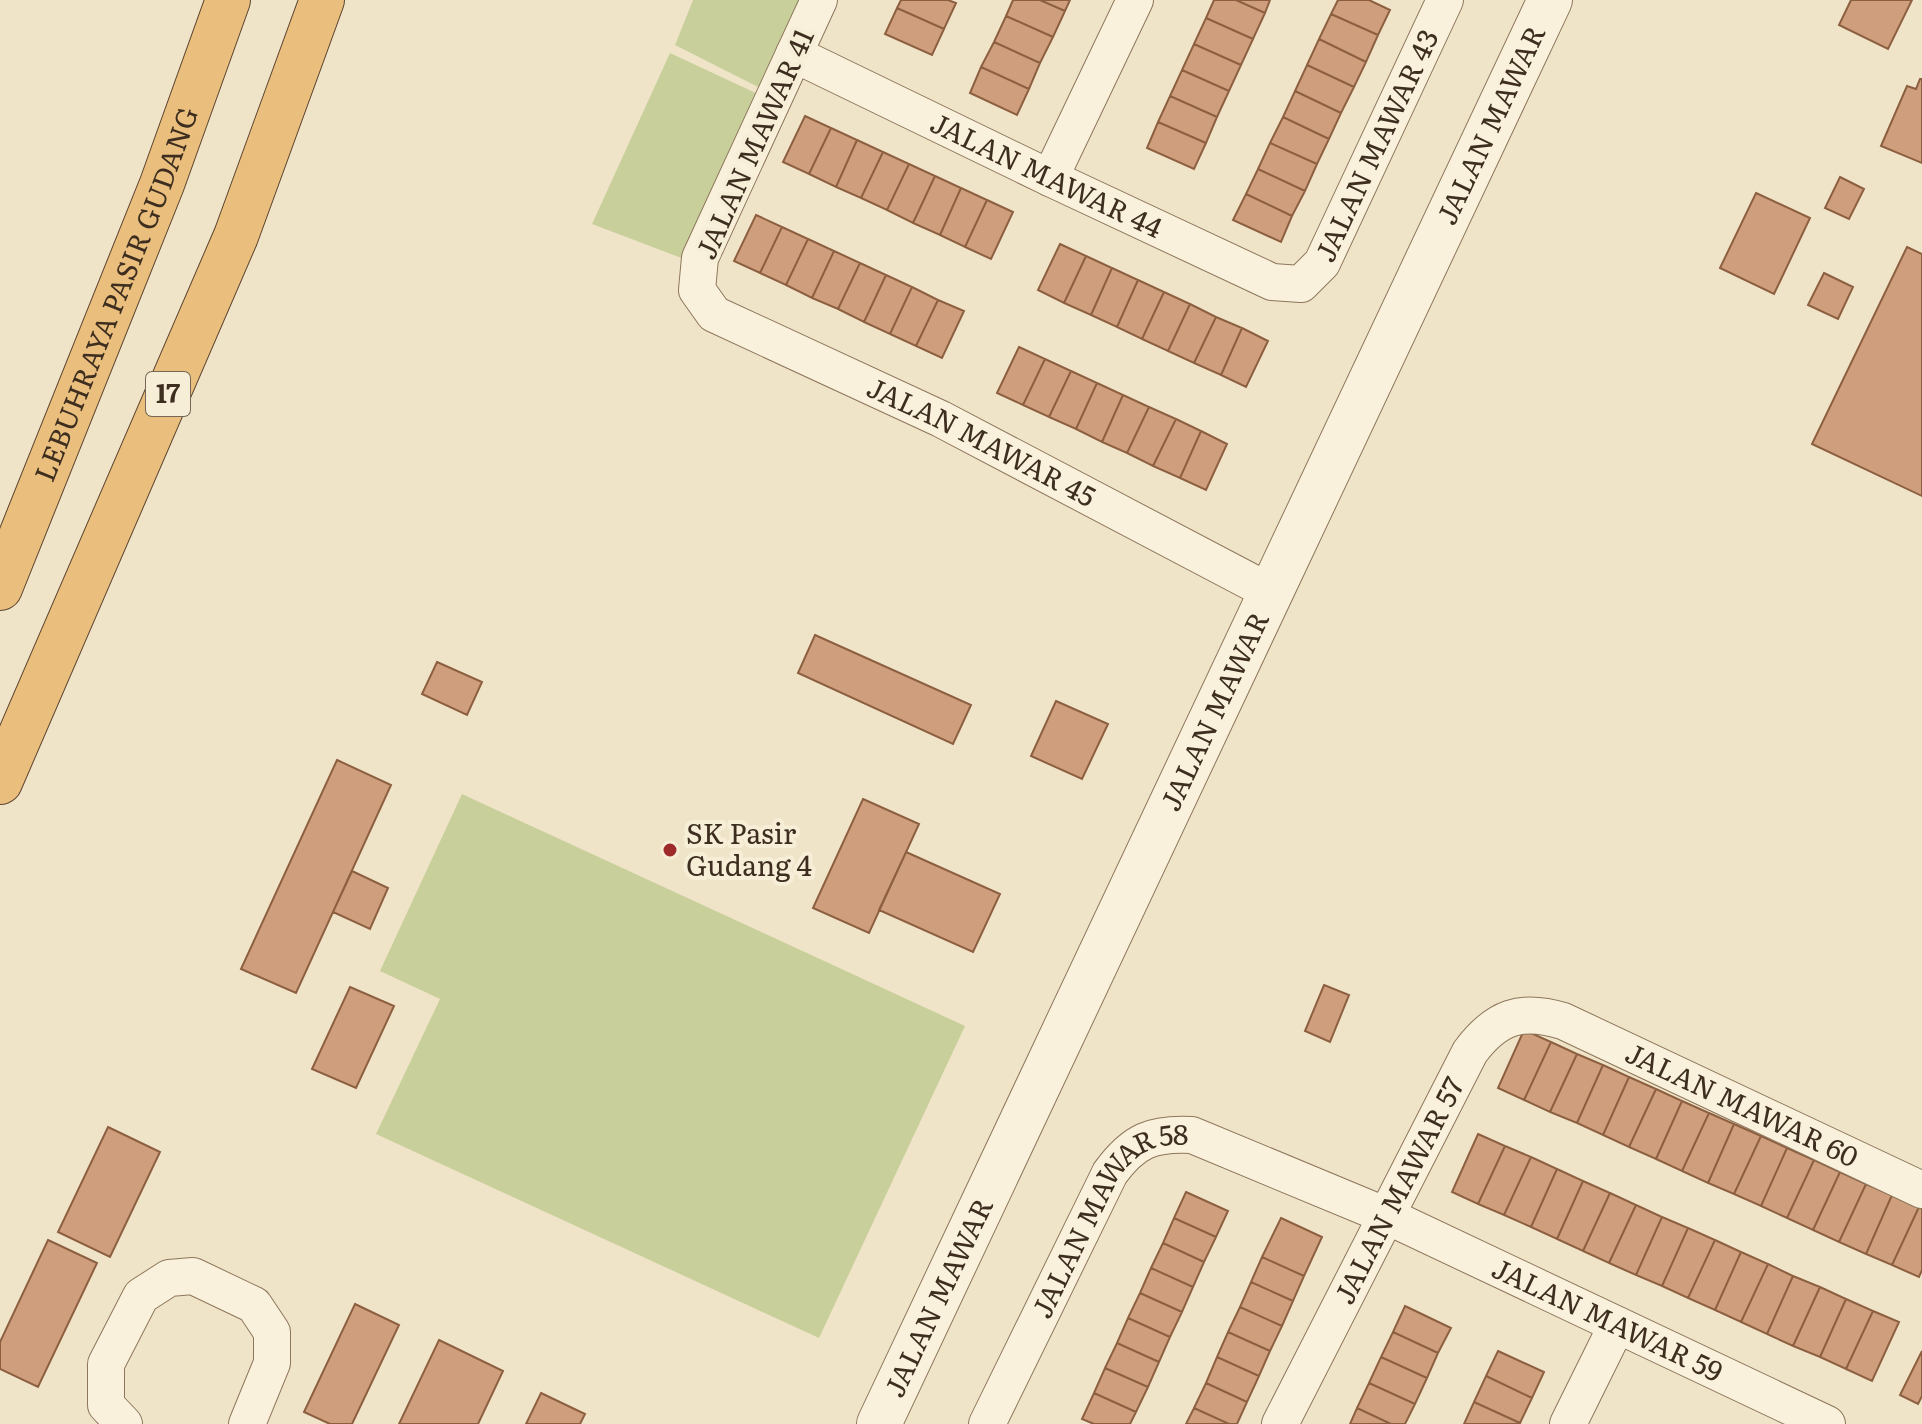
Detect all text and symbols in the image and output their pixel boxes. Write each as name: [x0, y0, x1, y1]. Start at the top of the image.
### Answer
street label: JALAN MAWAR: [1424, 17, 1554, 231]
street label: JALAN MAWAR 41: [683, 21, 823, 265]
street label: JALAN MAWAR 43: [1303, 21, 1448, 268]
street label: LEBUHRAYA PASIR GUDANG: [22, 100, 207, 487]
street label: JALAN MAWAR 44: [924, 100, 1170, 247]
street label: JALAN MAWAR 45: [861, 365, 1104, 516]
road number: 17: [146, 372, 190, 416]
street label: JALAN MAWAR: [1148, 604, 1278, 817]
place label: SK Pasir Gudang 4: [686, 811, 812, 885]
marker: SK Pasir Gudang 4: [661, 841, 679, 859]
street label: JALAN MAWAR 60: [1619, 1030, 1866, 1176]
street label: JALAN MAWAR 57: [1322, 1069, 1473, 1311]
street label: JALAN MAWAR 58: [1019, 1112, 1188, 1324]
street label: JALAN MAWAR: [872, 1190, 1002, 1403]
street label: JALAN MAWAR 59: [1486, 1246, 1730, 1391]

